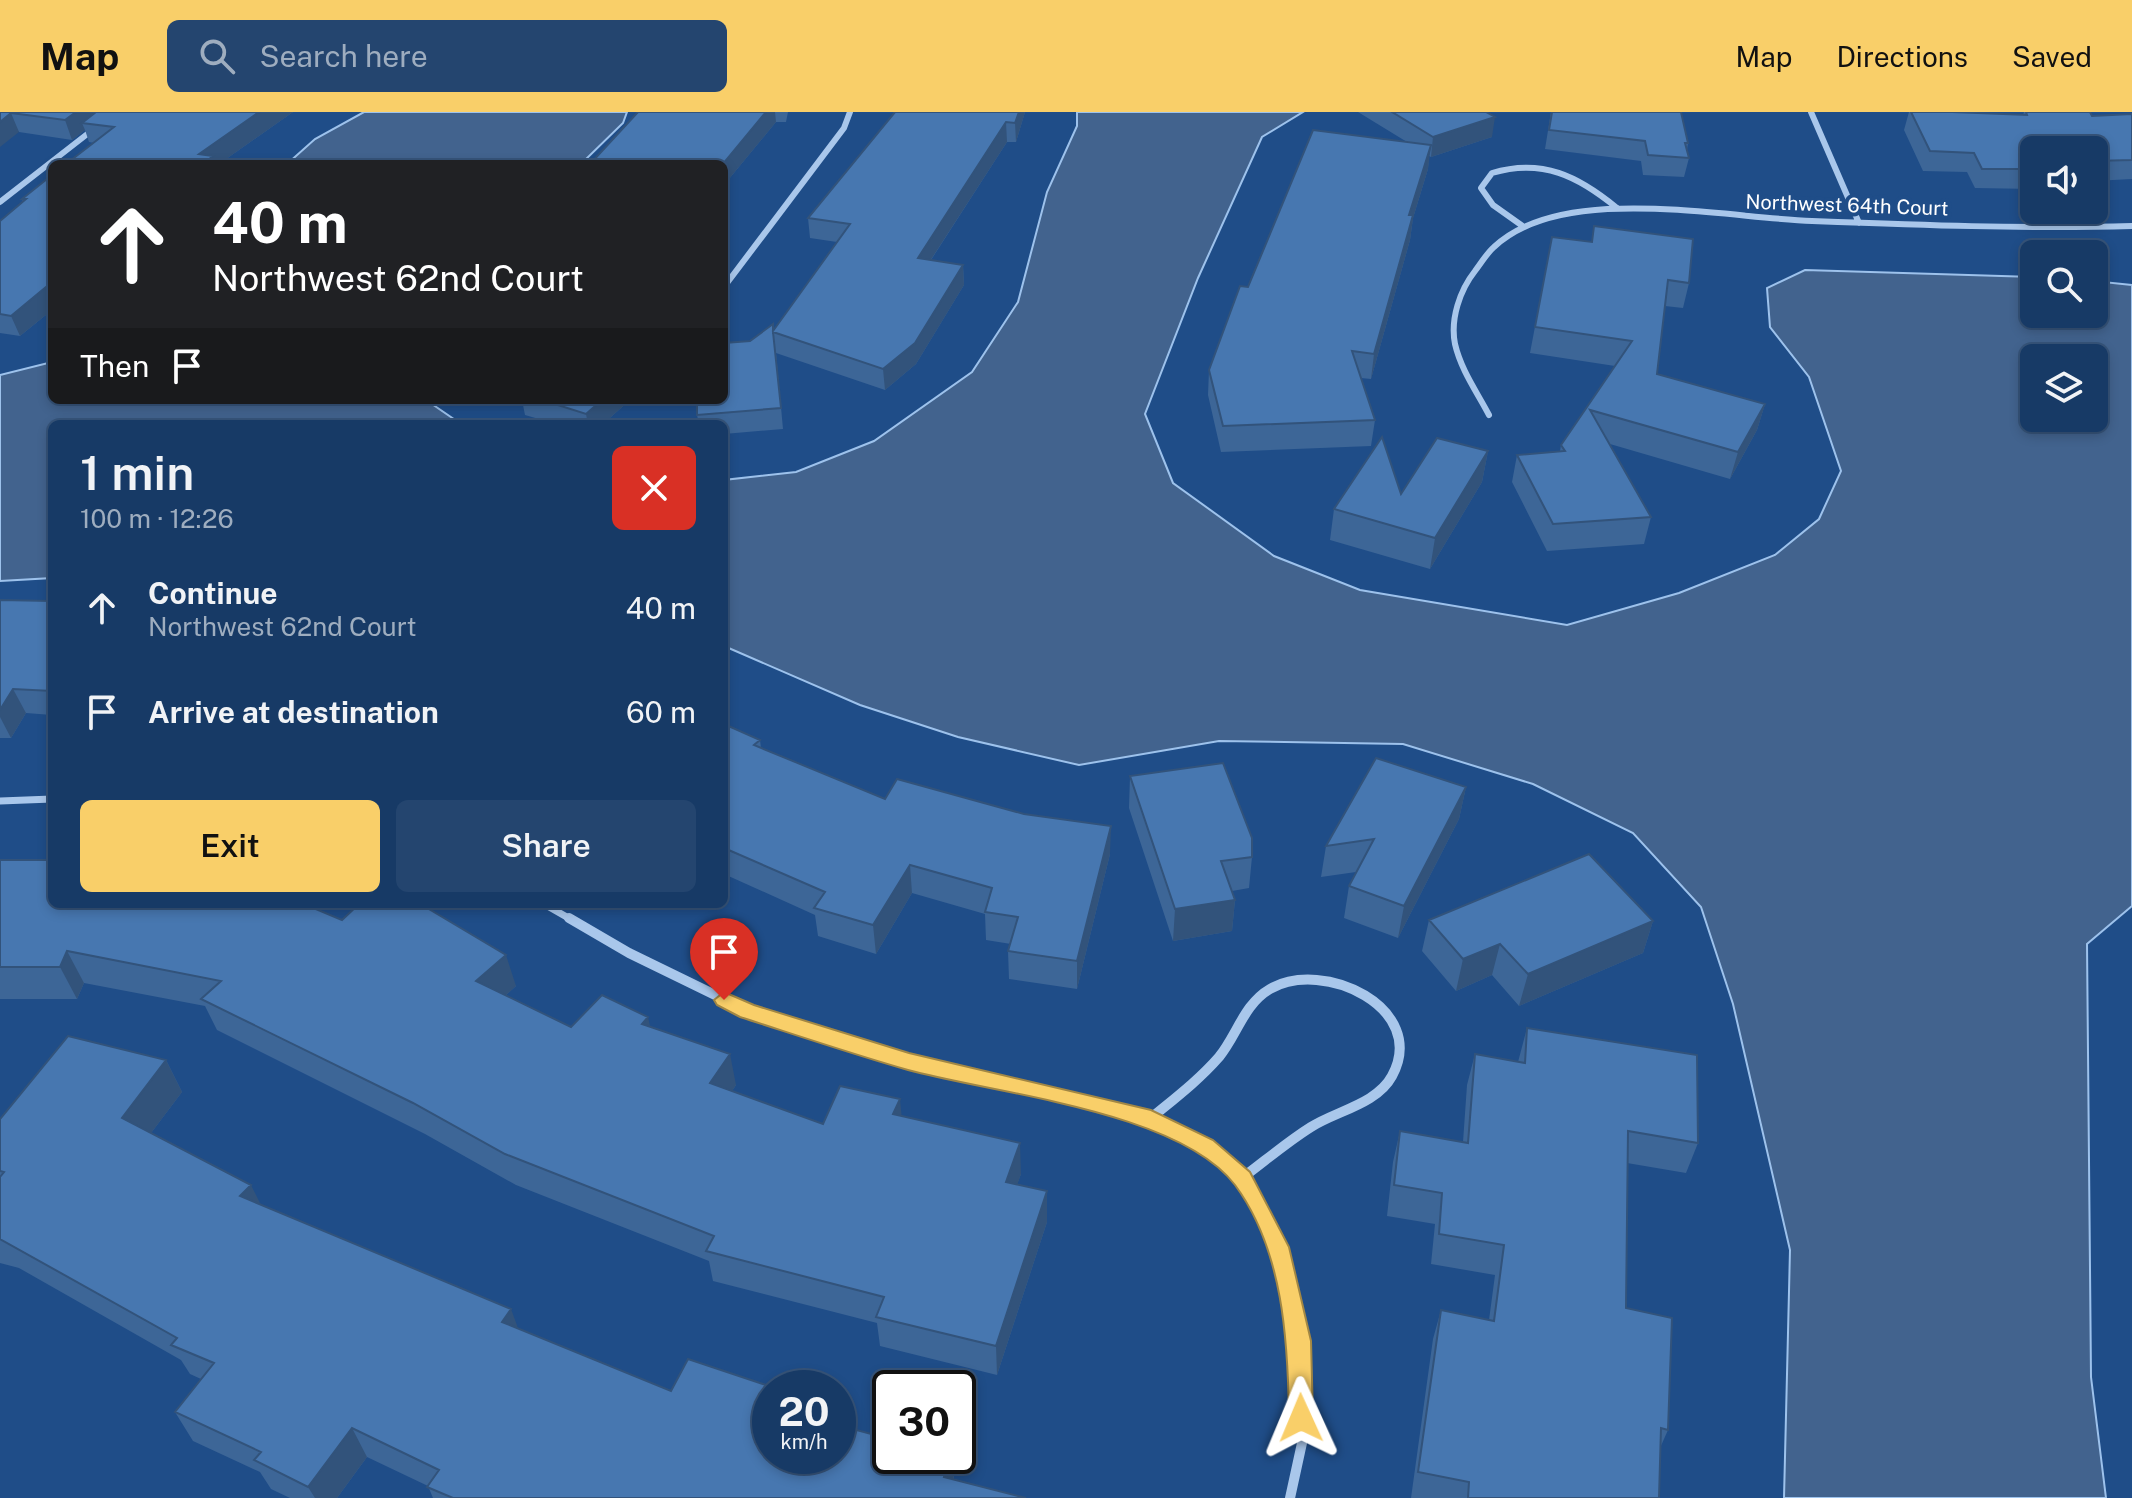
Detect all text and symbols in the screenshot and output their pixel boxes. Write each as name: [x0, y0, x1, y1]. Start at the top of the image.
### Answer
search box: [167, 20, 727, 92]
text: Map: [40, 34, 119, 79]
icon: search: [195, 34, 239, 78]
text: Search here: [259, 38, 428, 74]
text: Map: [1736, 40, 1792, 73]
text: Directions: [1836, 40, 1968, 73]
text: Saved: [2012, 40, 2092, 73]
map controls: [2020, 136, 2108, 432]
button: sound: [2020, 136, 2108, 224]
street label: Northwest 64th Court: [1745, 189, 1949, 221]
text: 40 m: [212, 190, 348, 256]
icon: ahead: [80, 192, 184, 296]
button: search: [2020, 240, 2108, 328]
text: Northwest 62nd Court: [212, 257, 584, 299]
icon: arrive: [165, 344, 209, 388]
button: layers: [2020, 344, 2108, 432]
text: Then: [80, 348, 149, 384]
text: 1 min: [80, 444, 194, 501]
button: close: [612, 446, 696, 530]
text: 100 m · 12:26: [80, 503, 234, 534]
text: Continue: [148, 575, 278, 611]
icon: ahead: [80, 586, 124, 630]
text: 40 m: [626, 590, 696, 626]
text: Northwest 62nd Court: [148, 611, 417, 642]
icon: arrive: [80, 690, 124, 734]
text: Arrive at destination: [148, 694, 439, 730]
text: 60 m: [626, 694, 696, 730]
button: Exit: [80, 800, 380, 892]
button: Share: [396, 800, 696, 892]
pin: [690, 918, 758, 1000]
icon: arrive: [702, 930, 746, 974]
speed limit sign: 30: [872, 1370, 976, 1474]
position arrow: [1259, 1376, 1343, 1460]
text: 20: [778, 1388, 830, 1435]
text: km/h: [780, 1430, 828, 1454]

